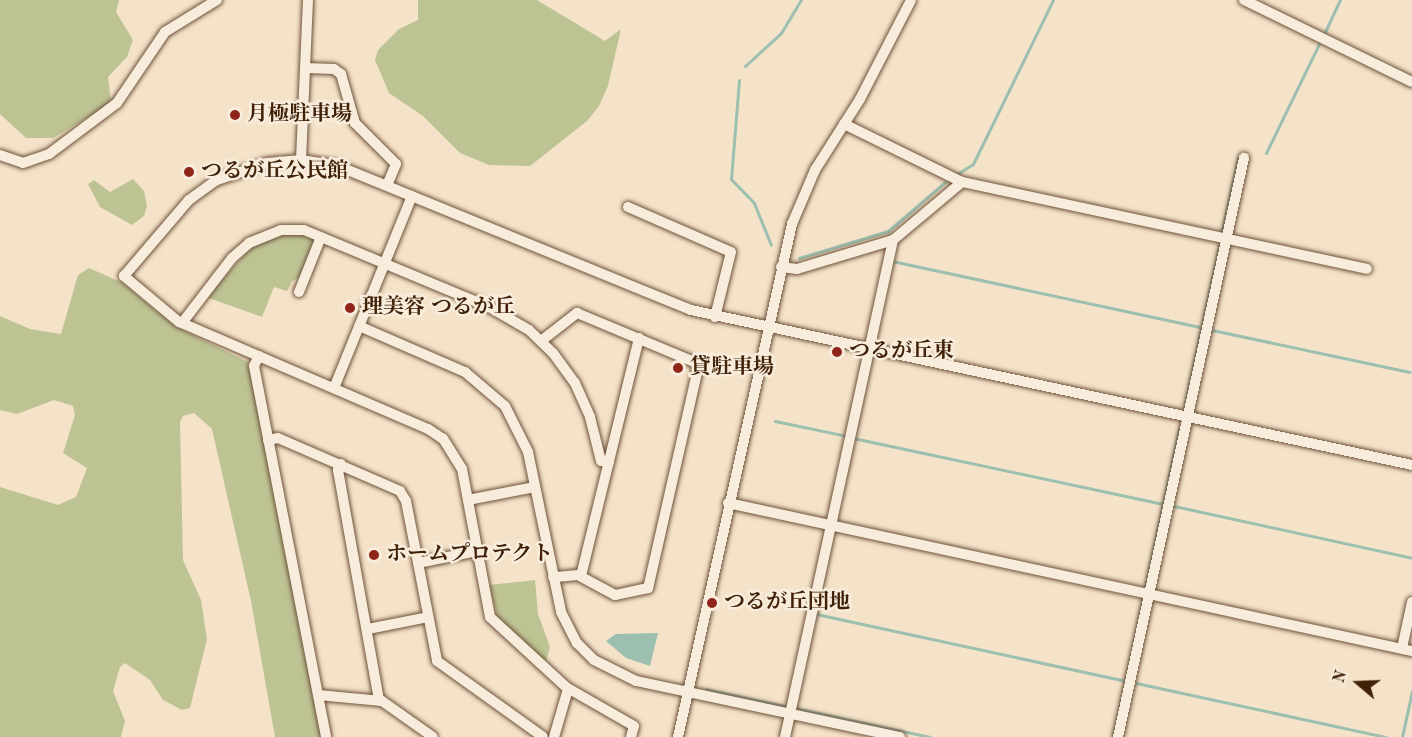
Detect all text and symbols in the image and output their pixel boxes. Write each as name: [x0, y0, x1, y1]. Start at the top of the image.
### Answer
place label: 月極駐車場: [247, 102, 352, 128]
marker: 月極駐車場: [228, 108, 242, 122]
place label: つるが丘公民館: [201, 159, 348, 185]
marker: つるが丘公民館: [182, 165, 196, 179]
place label: 理美容 つるが丘: [362, 295, 515, 321]
marker: 理美容 つるが丘: [343, 301, 357, 315]
place label: つるが丘東: [849, 339, 954, 365]
marker: つるが丘東: [830, 345, 844, 359]
place label: 貸駐車場: [690, 355, 774, 381]
marker: 貸駐車場: [671, 361, 685, 375]
place label: ホームプロテクト: [386, 542, 554, 568]
marker: ホームプロテクト: [367, 548, 381, 562]
place label: つるが丘団地: [724, 590, 850, 616]
marker: つるが丘団地: [705, 596, 719, 610]
north arrow: [1328, 653, 1388, 713]
text: N: [1331, 669, 1351, 686]

